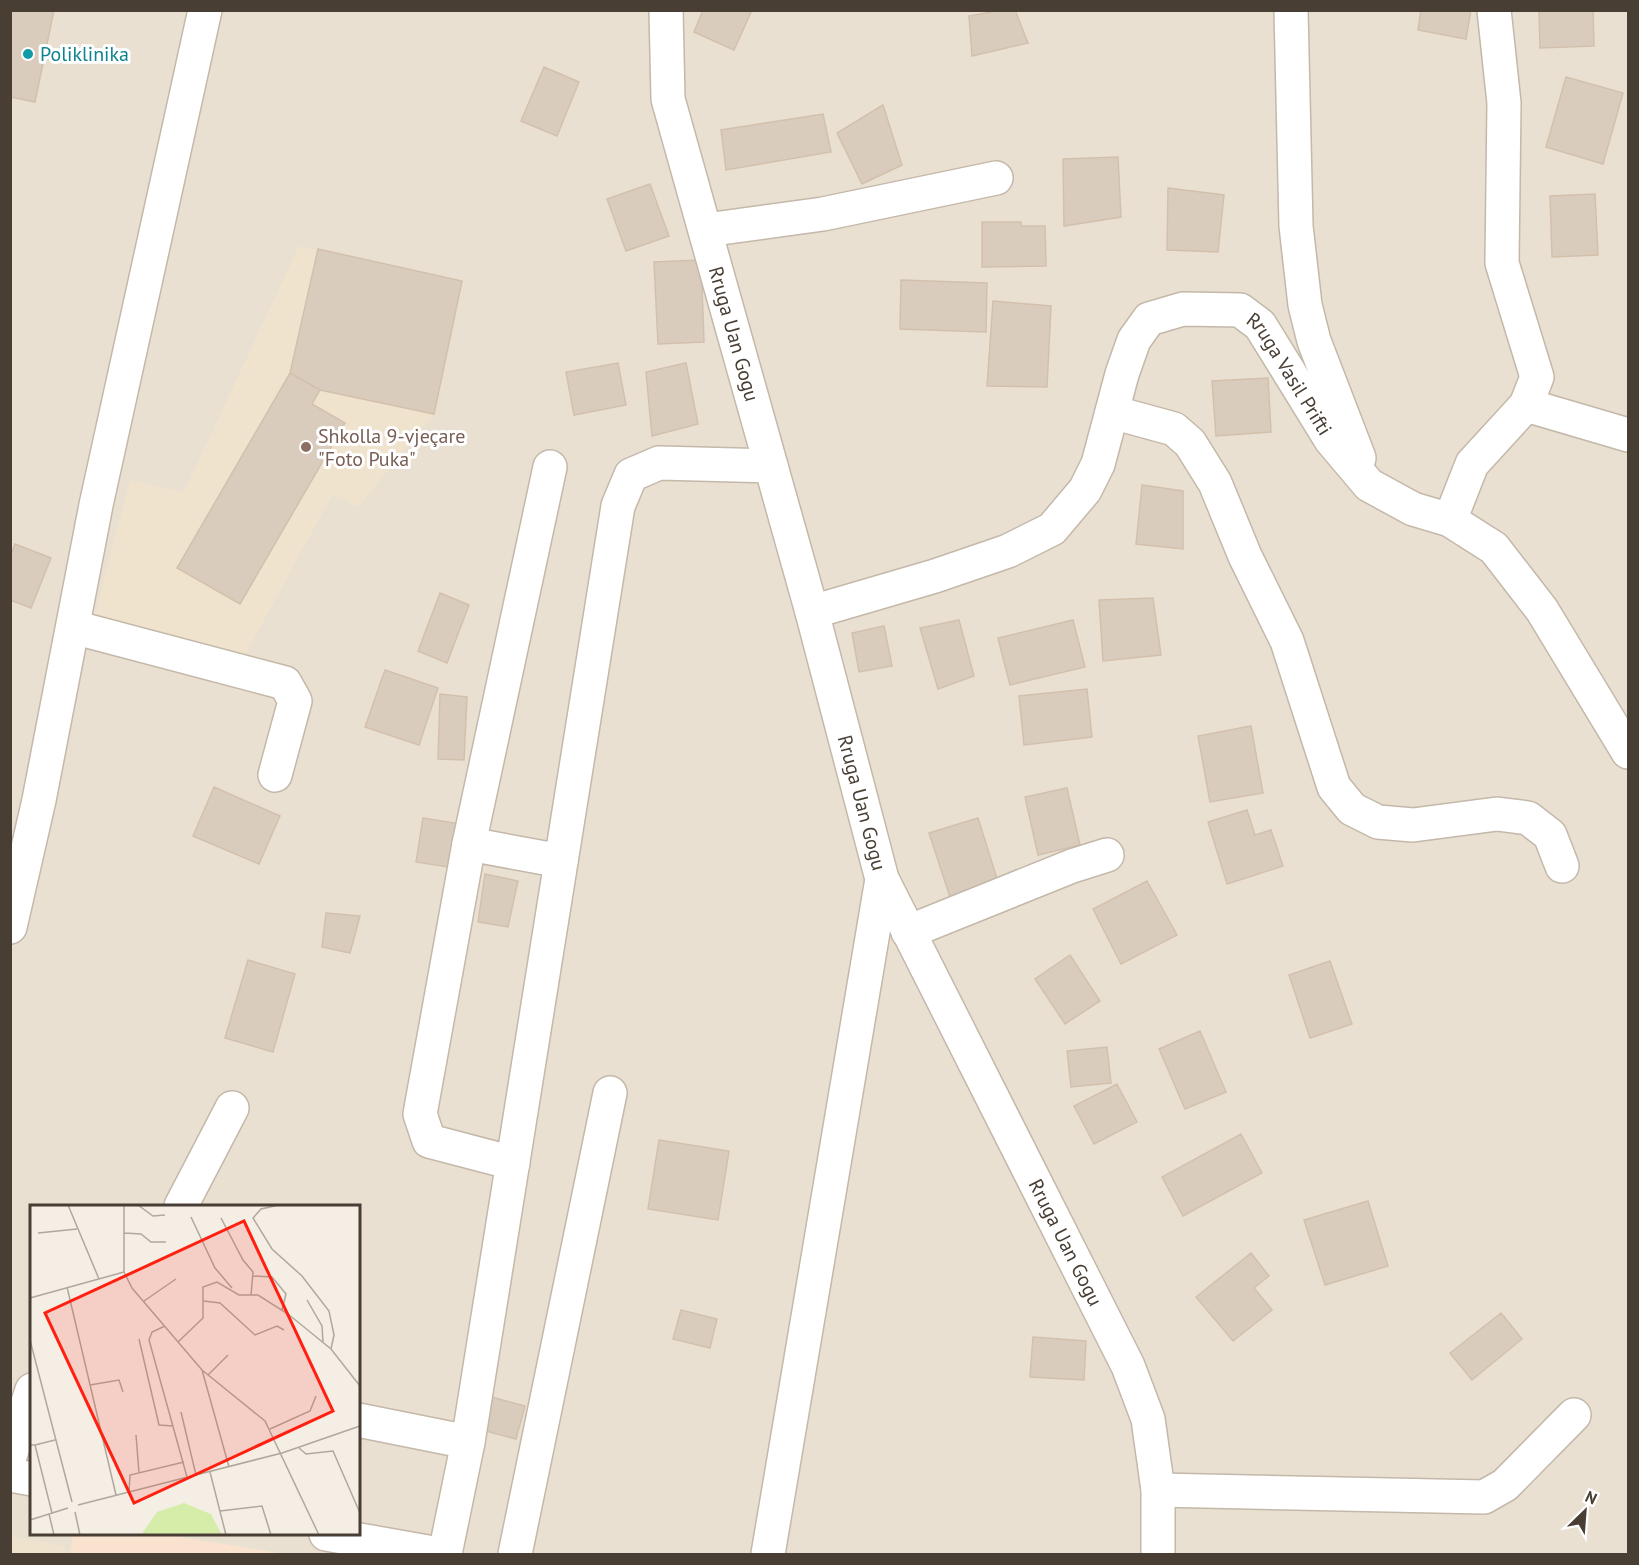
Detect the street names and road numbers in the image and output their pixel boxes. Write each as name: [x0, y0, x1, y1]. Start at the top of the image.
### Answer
street label: Rruga Uan Gogu: [703, 263, 765, 404]
street label: Rruga Vasil Prifti: [1241, 306, 1338, 440]
street label: Rruga Uan Gogu: [832, 732, 892, 873]
street label: Rruga Uan Gogu: [1023, 1174, 1109, 1310]

